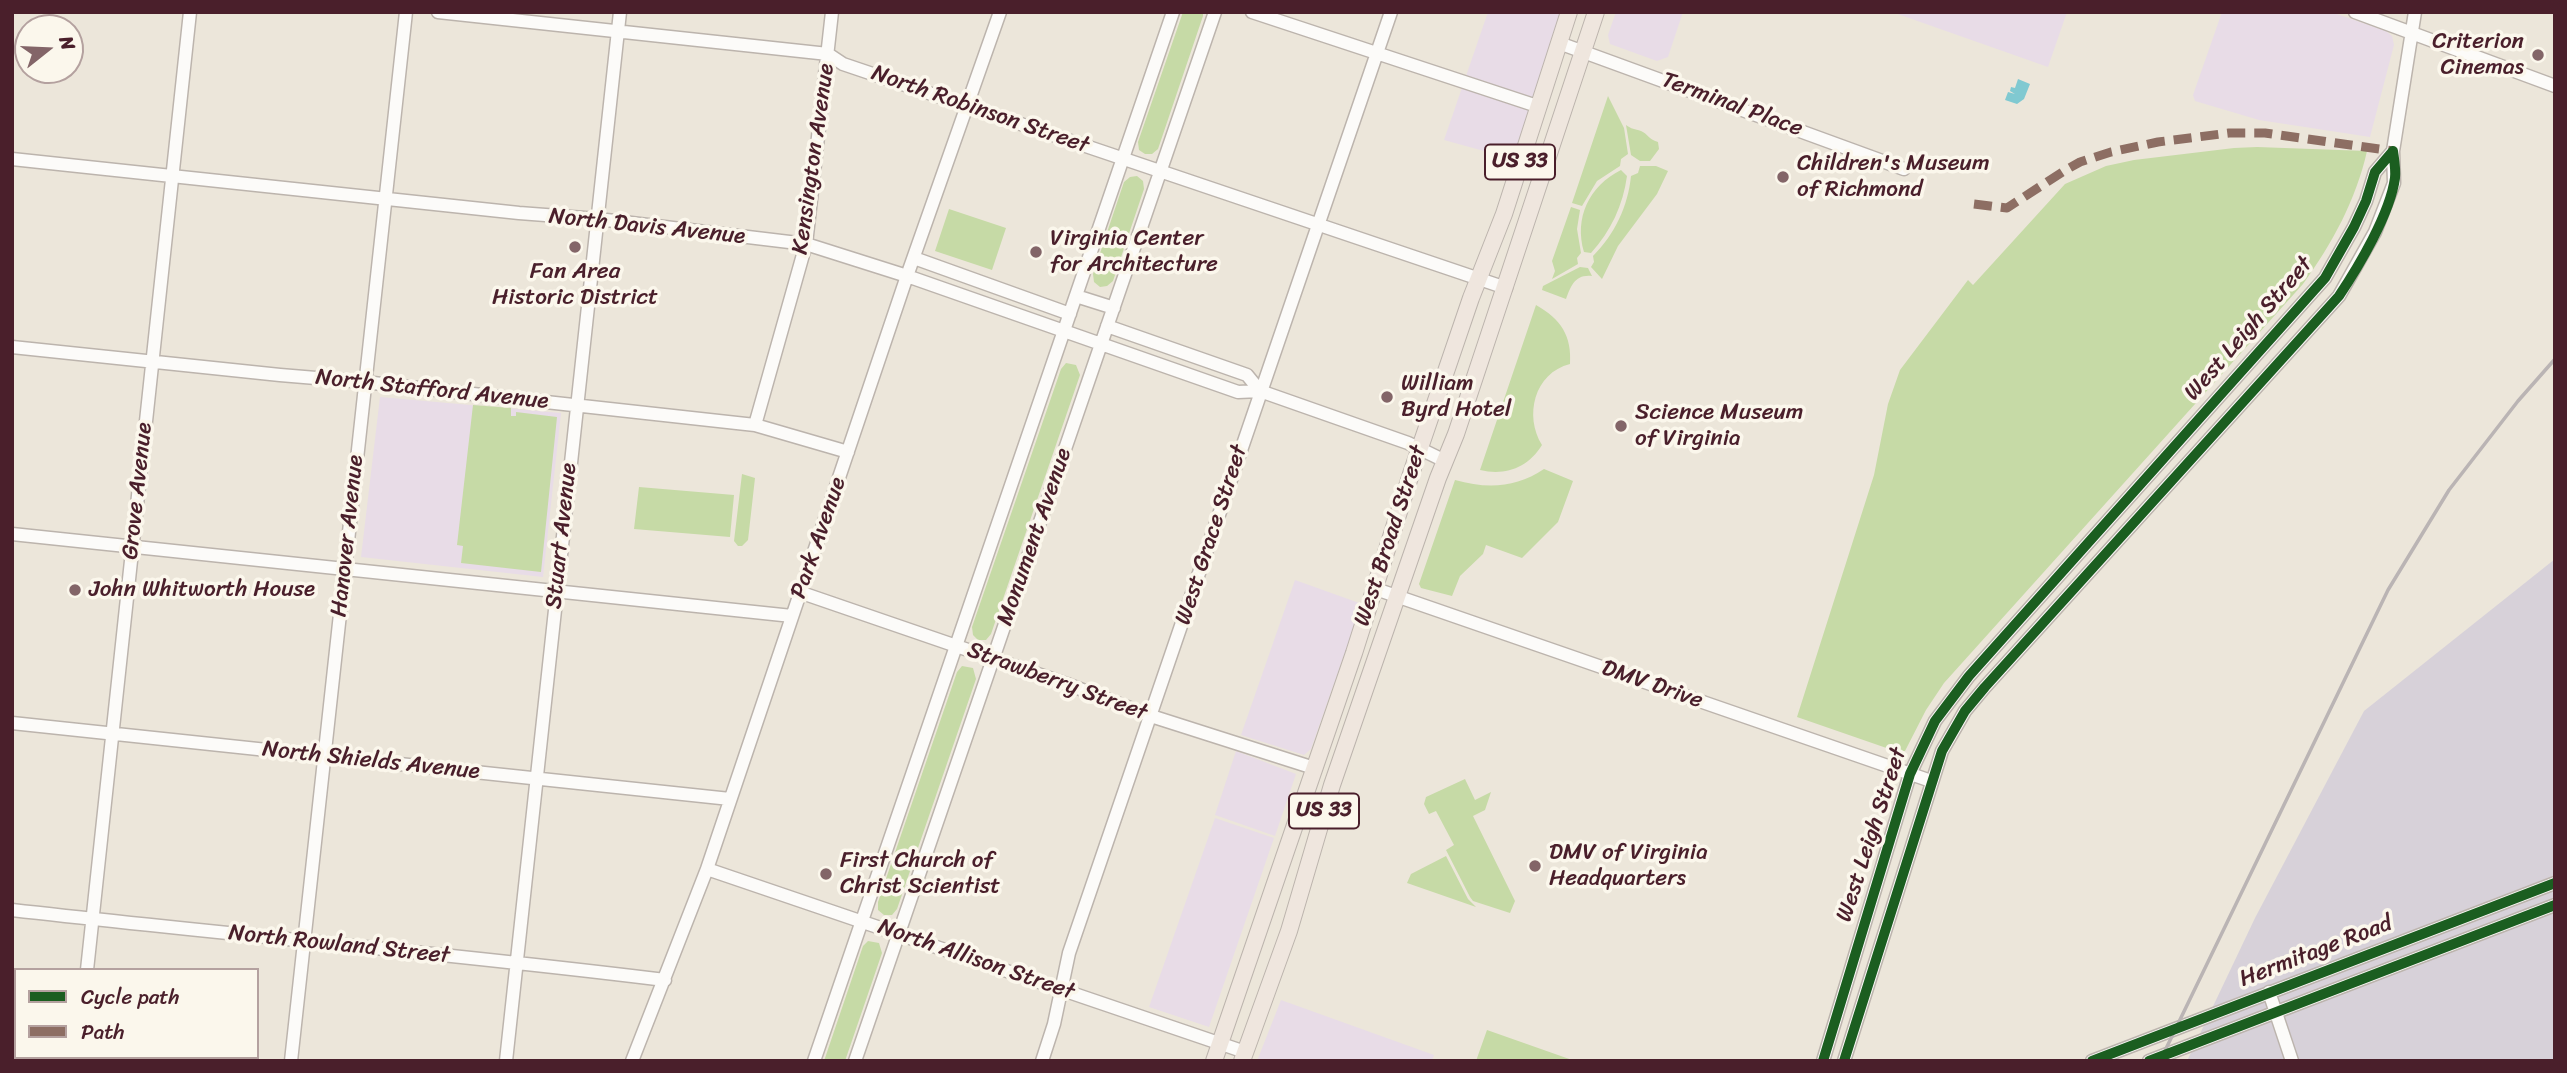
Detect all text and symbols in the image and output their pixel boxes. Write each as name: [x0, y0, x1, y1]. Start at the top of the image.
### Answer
north arrow: [14, 14, 84, 84]
place label: Criterion Cinemas: [2432, 28, 2524, 82]
text: N: [50, 32, 85, 54]
marker: Criterion Cinemas: [2530, 47, 2546, 63]
street label: North Robinson Street: [868, 60, 1092, 160]
street label: Kensington Avenue: [787, 62, 841, 256]
street label: Terminal Place: [1658, 67, 1806, 143]
road number: US 33: [1485, 144, 1555, 180]
place label: Children's Museum of Richmond: [1797, 150, 1990, 204]
marker: Children's Museum of Richmond: [1775, 169, 1791, 185]
street label: North Davis Avenue: [547, 203, 747, 251]
place label: Virginia Center for Architecture: [1050, 225, 1218, 279]
marker: Fan Area Historic District: [567, 239, 583, 255]
marker: Virginia Center for Architecture: [1028, 244, 1044, 260]
street label: West Leigh Street: [2179, 251, 2319, 407]
place label: Fan Area Historic District: [492, 258, 658, 312]
street label: North Stafford Avenue: [314, 364, 550, 416]
place label: William Byrd Hotel: [1401, 370, 1511, 424]
marker: William Byrd Hotel: [1379, 389, 1395, 405]
place label: Science Museum of Virginia: [1635, 399, 1804, 453]
marker: Science Museum of Virginia: [1613, 418, 1629, 434]
street label: Grove Avenue: [117, 421, 159, 561]
street label: West Grace Street: [1170, 442, 1254, 628]
street label: West Broad Street: [1349, 442, 1433, 630]
street label: Monument Avenue: [992, 445, 1078, 629]
street label: Hanover Avenue: [326, 454, 370, 618]
street label: Stuart Avenue: [541, 462, 583, 610]
street label: Park Avenue: [785, 474, 853, 602]
place label: John Whitworth House: [89, 576, 315, 604]
marker: John Whitworth House: [67, 582, 83, 598]
street label: Strawberry Street: [963, 637, 1151, 727]
street label: DMV Drive: [1598, 655, 1706, 715]
street label: North Shields Avenue: [261, 736, 481, 786]
street label: West Leigh Street: [1831, 744, 1913, 926]
road number: US 33: [1289, 794, 1359, 828]
place label: DMV of Virginia Headquarters: [1549, 839, 1708, 893]
place label: First Church of Christ Scientist: [840, 847, 1000, 901]
marker: DMV of Virginia Headquarters: [1527, 858, 1543, 874]
marker: First Church of Christ Scientist: [818, 866, 834, 882]
street label: Hermitage Road: [2236, 910, 2396, 994]
street label: North Allison Street: [874, 913, 1078, 1007]
street label: North Rowland Street: [227, 920, 451, 970]
legend: [14, 968, 259, 1059]
text: Cycle path: [81, 978, 180, 1016]
text: Path: [81, 1013, 124, 1051]

